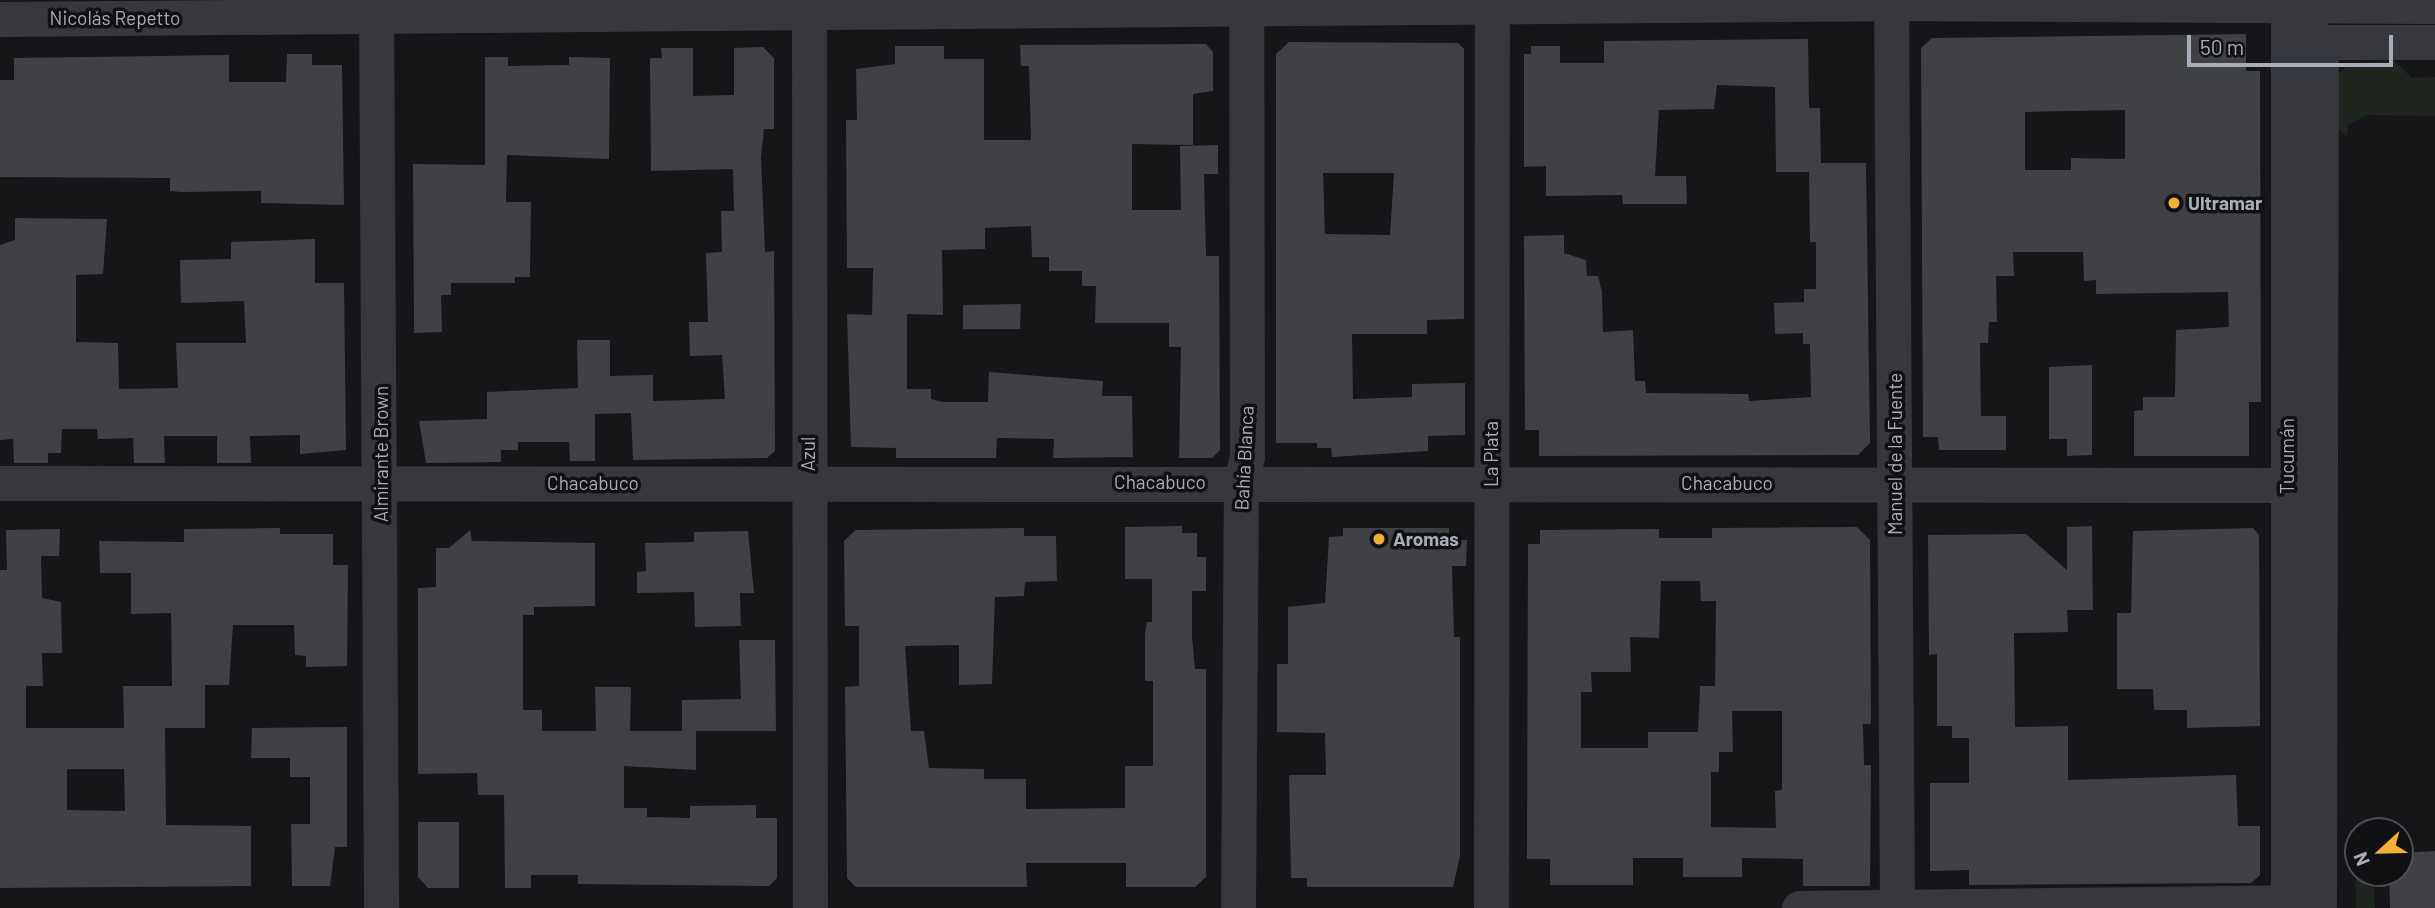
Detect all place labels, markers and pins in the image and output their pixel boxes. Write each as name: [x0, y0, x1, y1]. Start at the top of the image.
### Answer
place label: Ultramar: [2188, 192, 2262, 214]
marker: Ultramar: [2166, 195, 2182, 211]
place label: Aromas: [1393, 528, 1459, 550]
marker: Aromas: [1371, 531, 1387, 547]

